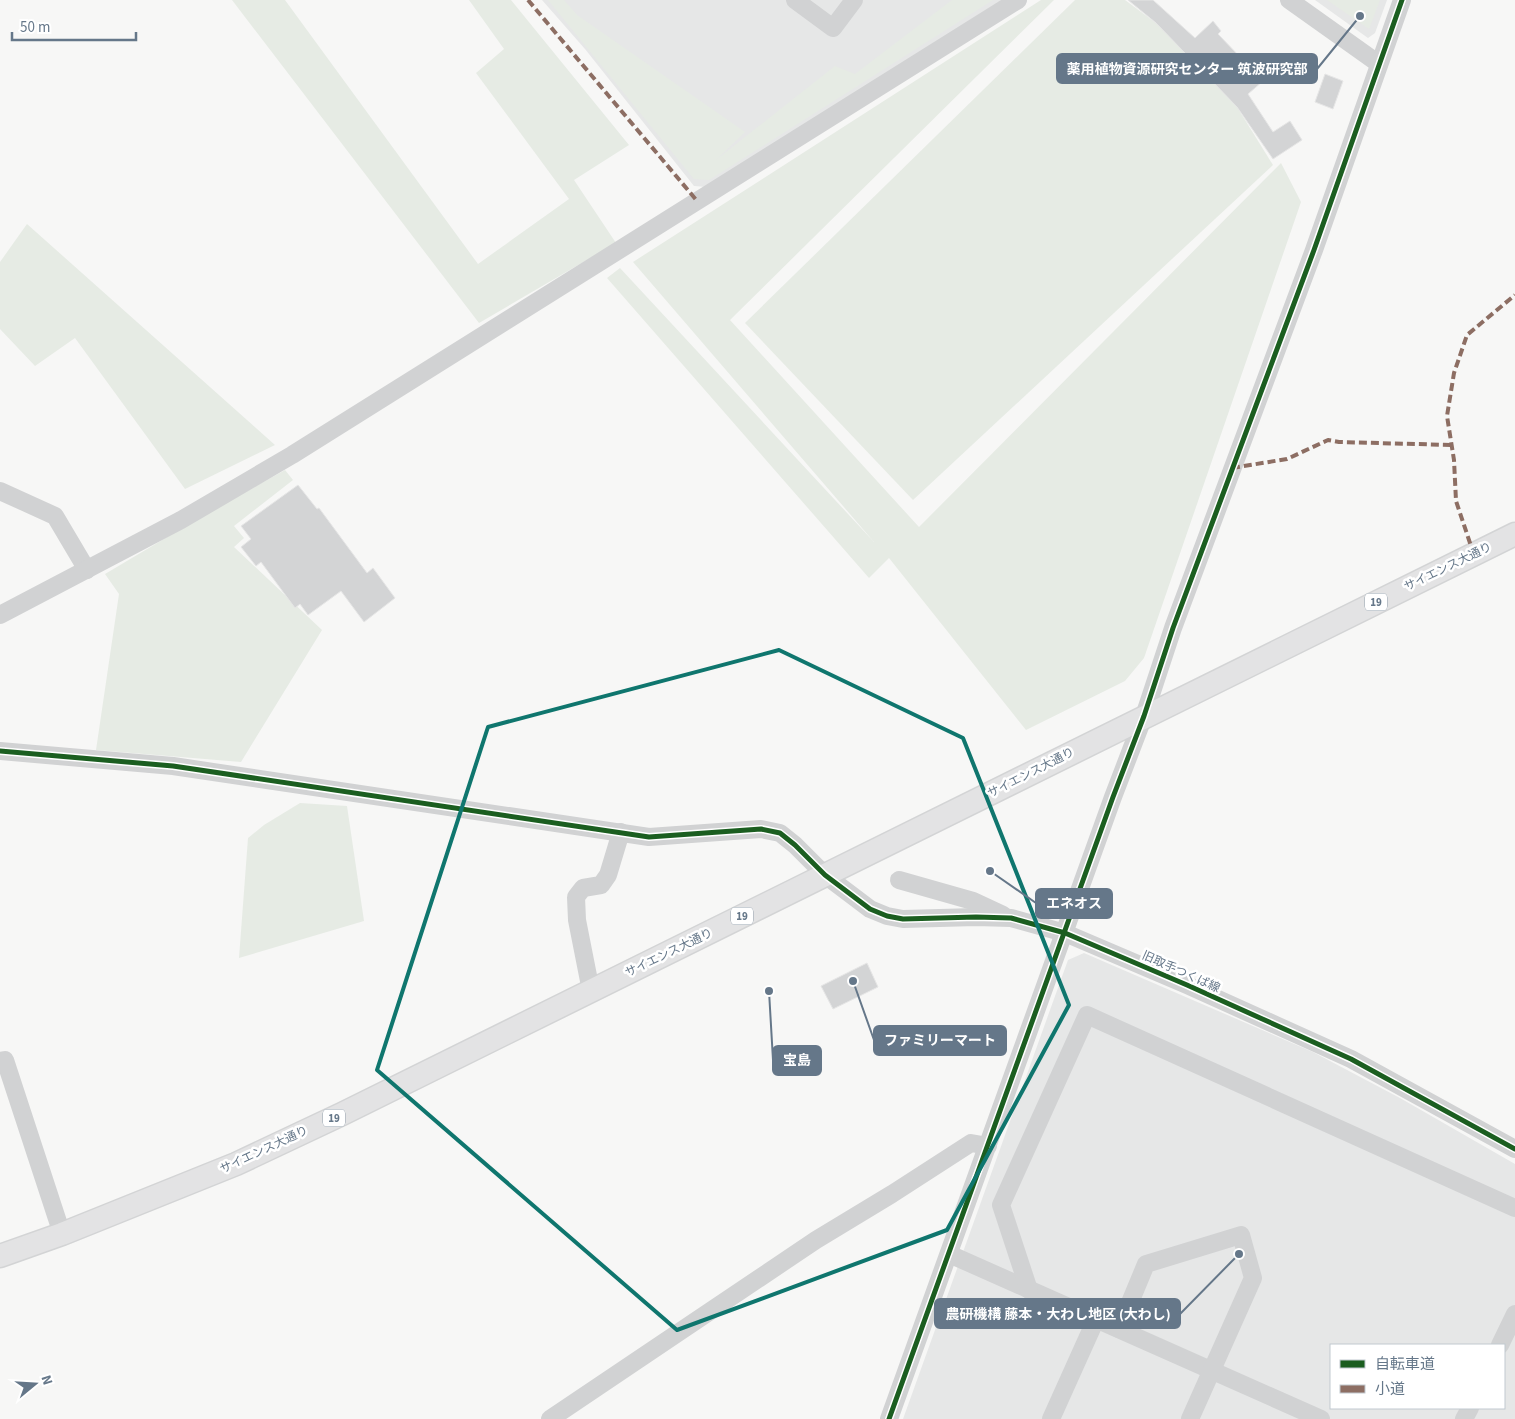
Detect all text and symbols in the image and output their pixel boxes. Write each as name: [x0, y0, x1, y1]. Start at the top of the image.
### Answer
scale bar: [12, 10, 136, 42]
text: 50 m: [20, 17, 50, 38]
callout: 薬用植物資源研究センター 筑波研究部: [1057, 54, 1317, 83]
text: 薬用植物資源研究センター 筑波研究部: [1067, 60, 1307, 80]
street label: サイエンス大通り: [1401, 538, 1495, 596]
road number: 19: [1365, 594, 1387, 610]
street label: サイエンス大通り: [985, 744, 1077, 802]
callout: エネオス: [1036, 889, 1112, 918]
text: エネオス: [1046, 894, 1102, 914]
road number: 19: [731, 908, 753, 924]
street label: サイエンス大通り: [622, 924, 716, 982]
street label: 旧取手つくば線: [1139, 947, 1223, 997]
callout: ファミリーマート: [874, 1026, 1006, 1055]
text: ファミリーマート: [884, 1031, 996, 1051]
callout: 宝島: [773, 1046, 821, 1075]
text: 宝島: [783, 1051, 811, 1071]
road number: 19: [323, 1110, 345, 1126]
street label: サイエンス大通り: [217, 1122, 311, 1178]
callout: 農研機構 藤本・大わし地区 (大わし): [935, 1299, 1180, 1328]
text: 農研機構 藤本・大わし地区 (大わし): [945, 1305, 1171, 1325]
legend: [1330, 1344, 1505, 1409]
text: 自転車道: [1375, 1354, 1435, 1375]
north arrow: [10, 1359, 60, 1409]
text: N: [35, 1373, 57, 1388]
text: 小道: [1375, 1379, 1405, 1400]

